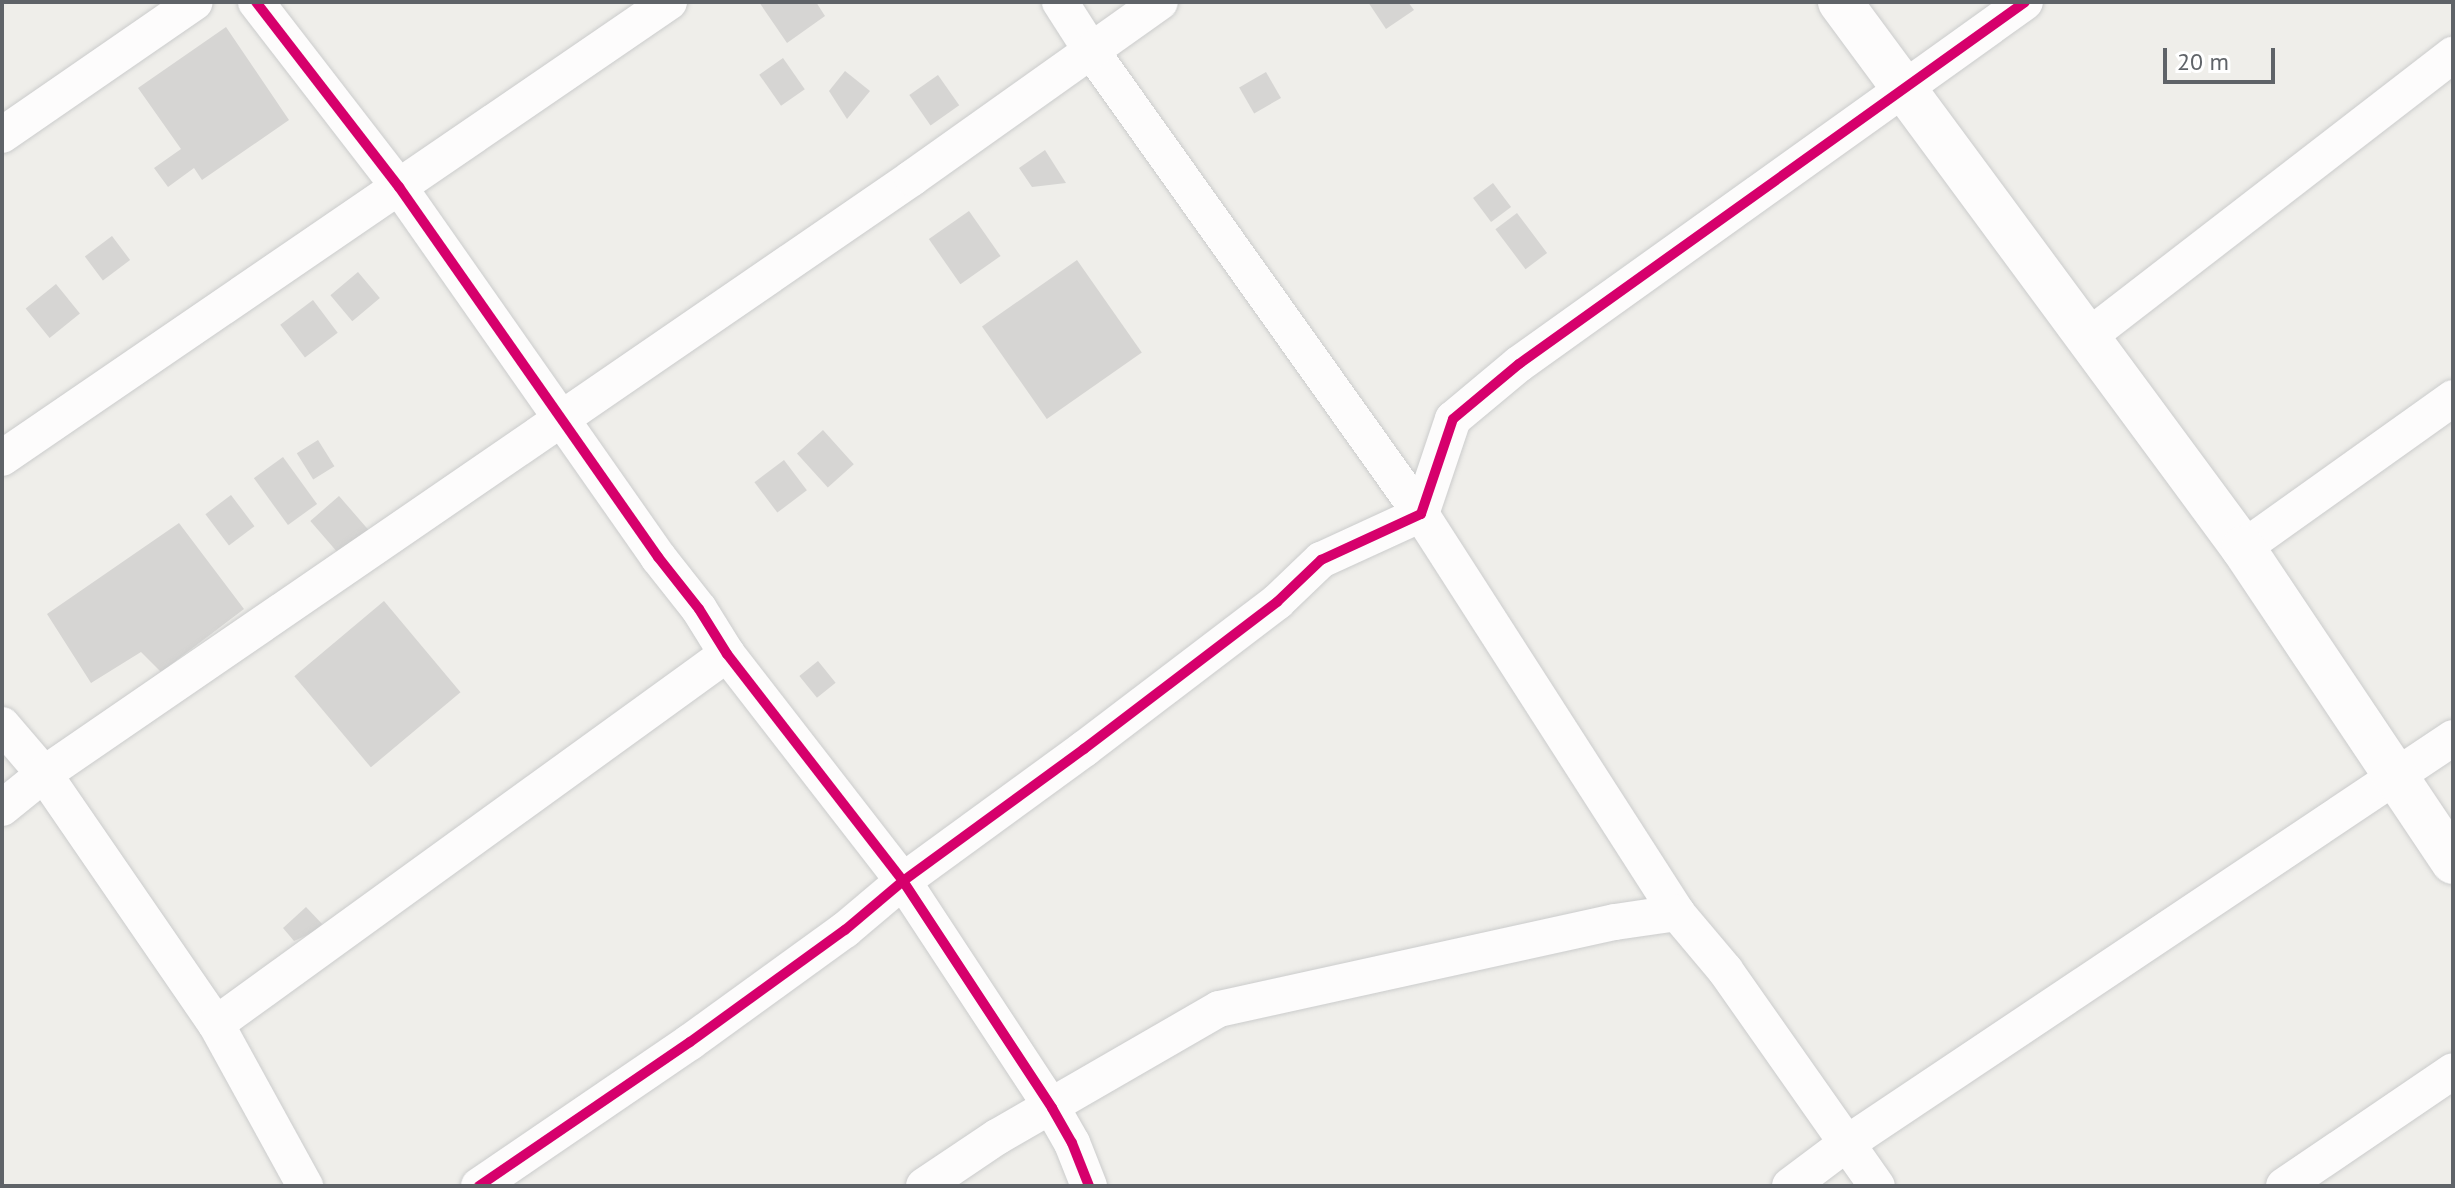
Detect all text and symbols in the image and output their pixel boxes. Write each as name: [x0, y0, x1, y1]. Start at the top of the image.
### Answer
scale bar: [2167, 32, 2279, 82]
text: 20 m: [2177, 46, 2229, 77]

